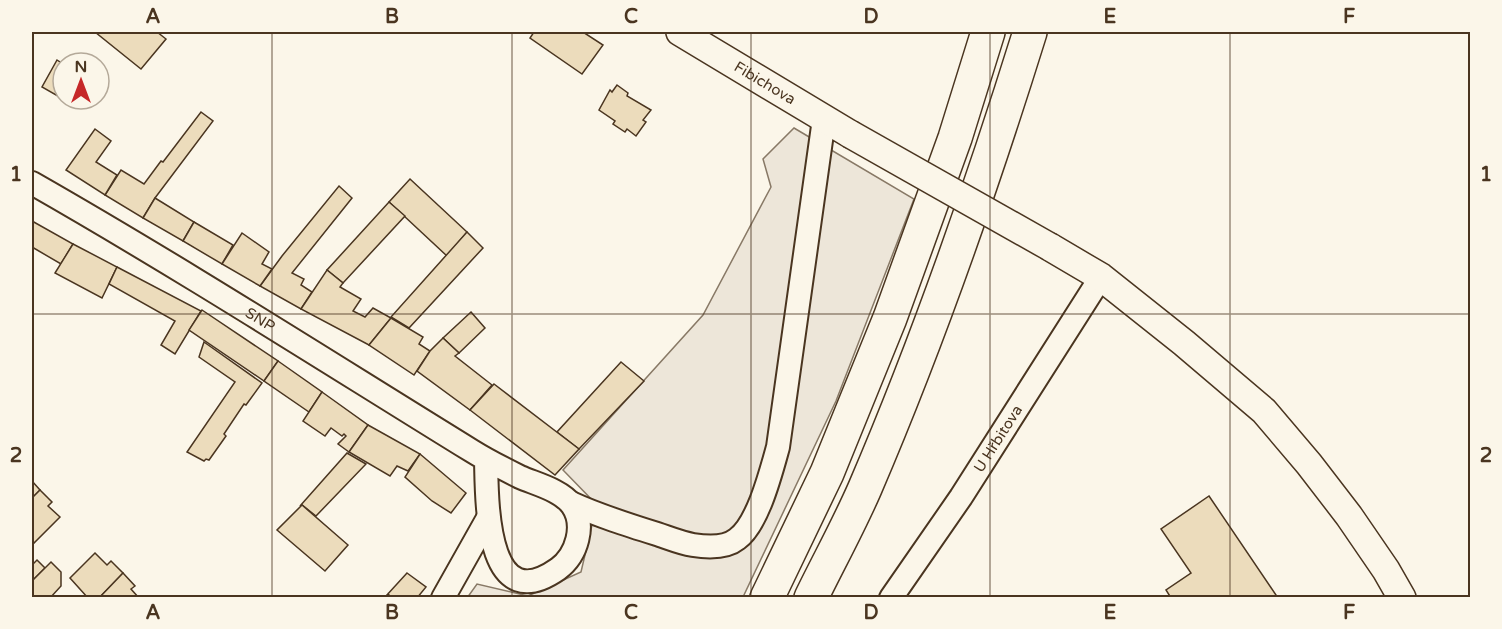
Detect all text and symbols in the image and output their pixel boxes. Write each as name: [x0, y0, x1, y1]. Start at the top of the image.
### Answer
text: A: [146, 5, 161, 29]
text: B: [385, 5, 399, 29]
text: C: [624, 5, 638, 29]
text: D: [863, 5, 879, 29]
text: E: [1104, 5, 1117, 29]
text: F: [1343, 5, 1355, 29]
north arrow: [51, 51, 111, 111]
text: N: [75, 57, 87, 77]
street label: Fibichova: [731, 58, 799, 108]
text: 1: [10, 163, 22, 187]
text: 1: [1480, 163, 1492, 187]
street label: SNP: [242, 304, 278, 335]
street label: U Hřbitova: [970, 402, 1026, 476]
text: 2: [10, 444, 22, 468]
text: 2: [1480, 444, 1492, 468]
text: A: [146, 601, 161, 625]
text: B: [385, 601, 399, 625]
text: C: [624, 601, 638, 625]
text: D: [863, 601, 879, 625]
text: E: [1104, 601, 1117, 625]
text: F: [1343, 601, 1355, 625]

